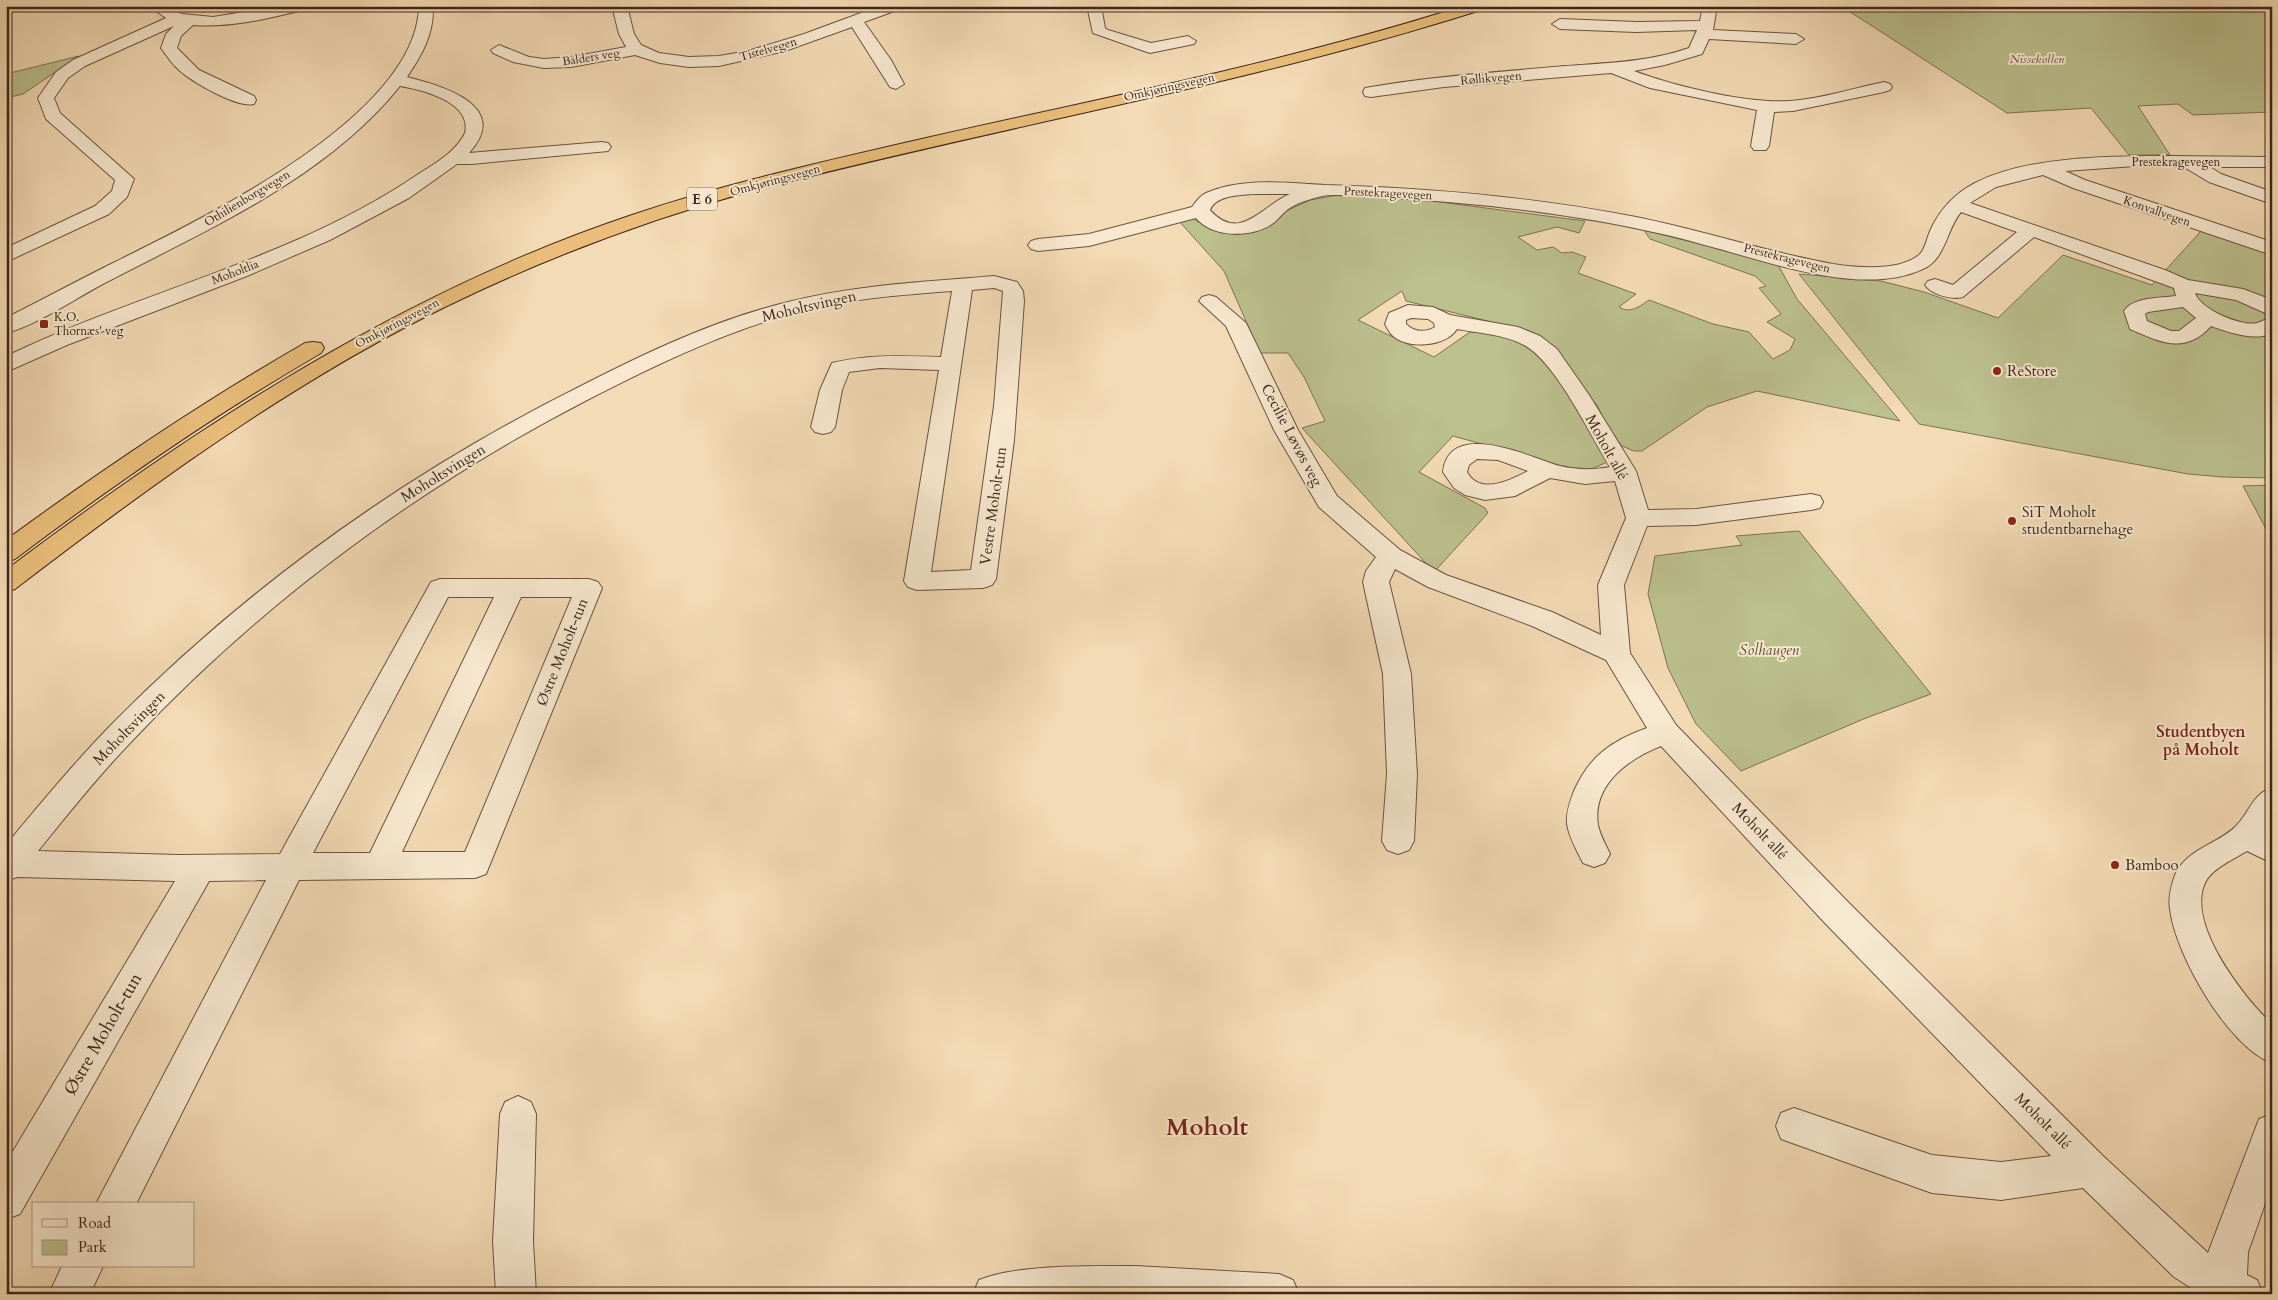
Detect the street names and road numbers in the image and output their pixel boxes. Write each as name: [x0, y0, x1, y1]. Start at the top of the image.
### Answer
street label: Tistelvegen: [737, 33, 799, 65]
street label: Balders veg: [561, 45, 621, 69]
street label: Røllikvegen: [1460, 67, 1523, 89]
street label: Omkjøringsvegen: [1122, 69, 1216, 105]
street label: Prestekragevegen: [2132, 154, 2221, 170]
street label: Omkjøringsvegen: [728, 160, 822, 200]
street label: Othilienborgvegen: [201, 166, 293, 230]
street label: Prestekragevegen: [1343, 183, 1433, 203]
road number: E 6: [687, 188, 717, 210]
street label: Konvallvegen: [2121, 192, 2193, 230]
street label: Prestekragevegen: [1742, 239, 1832, 277]
street label: Moholtlia: [209, 255, 262, 288]
street label: Moholtsvingen: [760, 285, 859, 327]
street label: Omkjøringsvegen: [352, 294, 442, 352]
street label: Cecilie Løvøs veg: [1256, 380, 1328, 490]
street label: Moholt allé: [1581, 411, 1633, 484]
street label: Moholtsvingen: [397, 439, 489, 507]
street label: Vestre Moholt-tun: [975, 445, 1011, 566]
street label: Østre Moholt-tun: [531, 595, 593, 709]
street label: Moholtsvingen: [88, 686, 170, 770]
street label: Moholt allé: [1728, 798, 1792, 864]
street label: Østre Moholt-tun: [58, 968, 149, 1100]
street label: Moholt allé: [2010, 1088, 2076, 1154]

